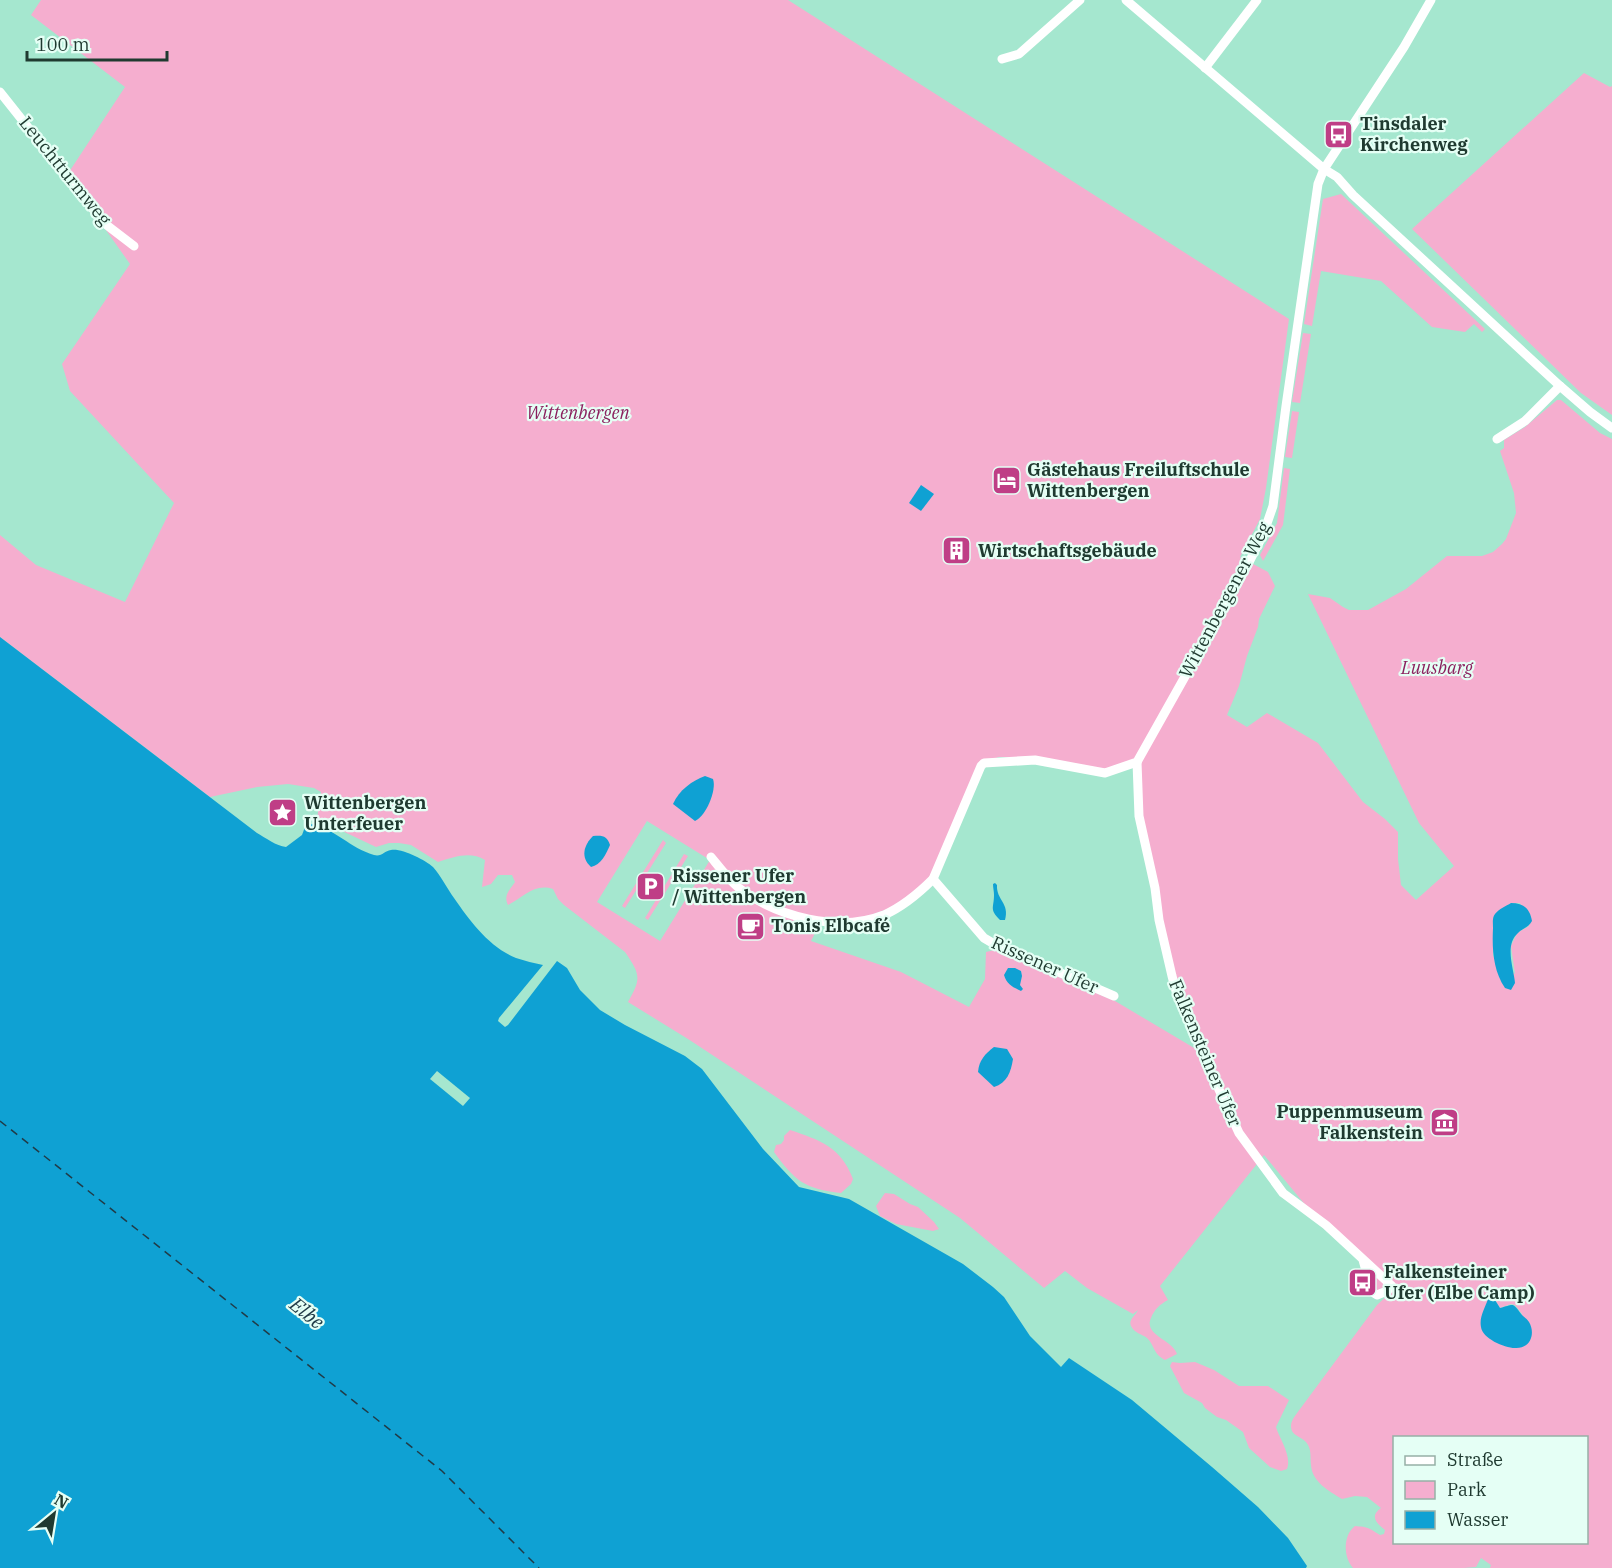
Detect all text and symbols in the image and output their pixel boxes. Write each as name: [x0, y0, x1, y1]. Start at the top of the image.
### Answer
scale bar: [27, 24, 166, 62]
text: 100 m: [36, 33, 90, 56]
street label: Leuchtturmweg: [14, 111, 117, 230]
place label: Tinsdaler Kirchenweg: [1360, 112, 1468, 156]
bus stop icon: Tinsdaler Kirchenweg: [1323, 118, 1355, 150]
park label: Wittenbergen: [526, 401, 631, 424]
place label: Gästehaus Freiluftschule Wittenbergen: [1027, 458, 1250, 502]
hotel icon: Gästehaus Freiluftschule Wittenbergen: [990, 464, 1022, 496]
street label: Wittenbergener Weg: [1174, 517, 1276, 682]
building icon: Wirtschaftsgebäude: [941, 535, 973, 567]
place label: Wirtschaftsgebäude: [978, 539, 1157, 562]
park label: Luusbarg: [1400, 656, 1473, 679]
place label: Wittenbergen Unterfeuer: [304, 791, 426, 835]
place icon: Wittenbergen Unterfeuer: [267, 797, 299, 829]
place label: Rissener Ufer / Wittenbergen: [672, 864, 806, 908]
parking icon: Rissener Ufer / Wittenbergen: [635, 870, 667, 902]
cafe icon: Tonis Elbcafé: [734, 910, 766, 942]
place label: Tonis Elbcafé: [771, 914, 890, 937]
street label: Rissener Ufer: [988, 931, 1102, 998]
street label: Falkensteiner Ufer: [1164, 976, 1247, 1130]
place label: Puppenmuseum Falkenstein: [1277, 1100, 1424, 1144]
museum icon: Puppenmuseum Falkenstein: [1428, 1106, 1460, 1138]
place label: Falkensteiner Ufer (Elbe Camp): [1384, 1260, 1535, 1304]
bus stop icon: Falkensteiner Ufer (Elbe Camp): [1347, 1266, 1379, 1298]
water label: Elbe: [284, 1290, 330, 1335]
legend: [1393, 1436, 1588, 1544]
text: Straße: [1447, 1448, 1503, 1471]
text: Park: [1447, 1478, 1487, 1501]
north arrow: [24, 1484, 84, 1544]
text: N: [51, 1489, 72, 1513]
text: Wasser: [1447, 1508, 1508, 1531]

